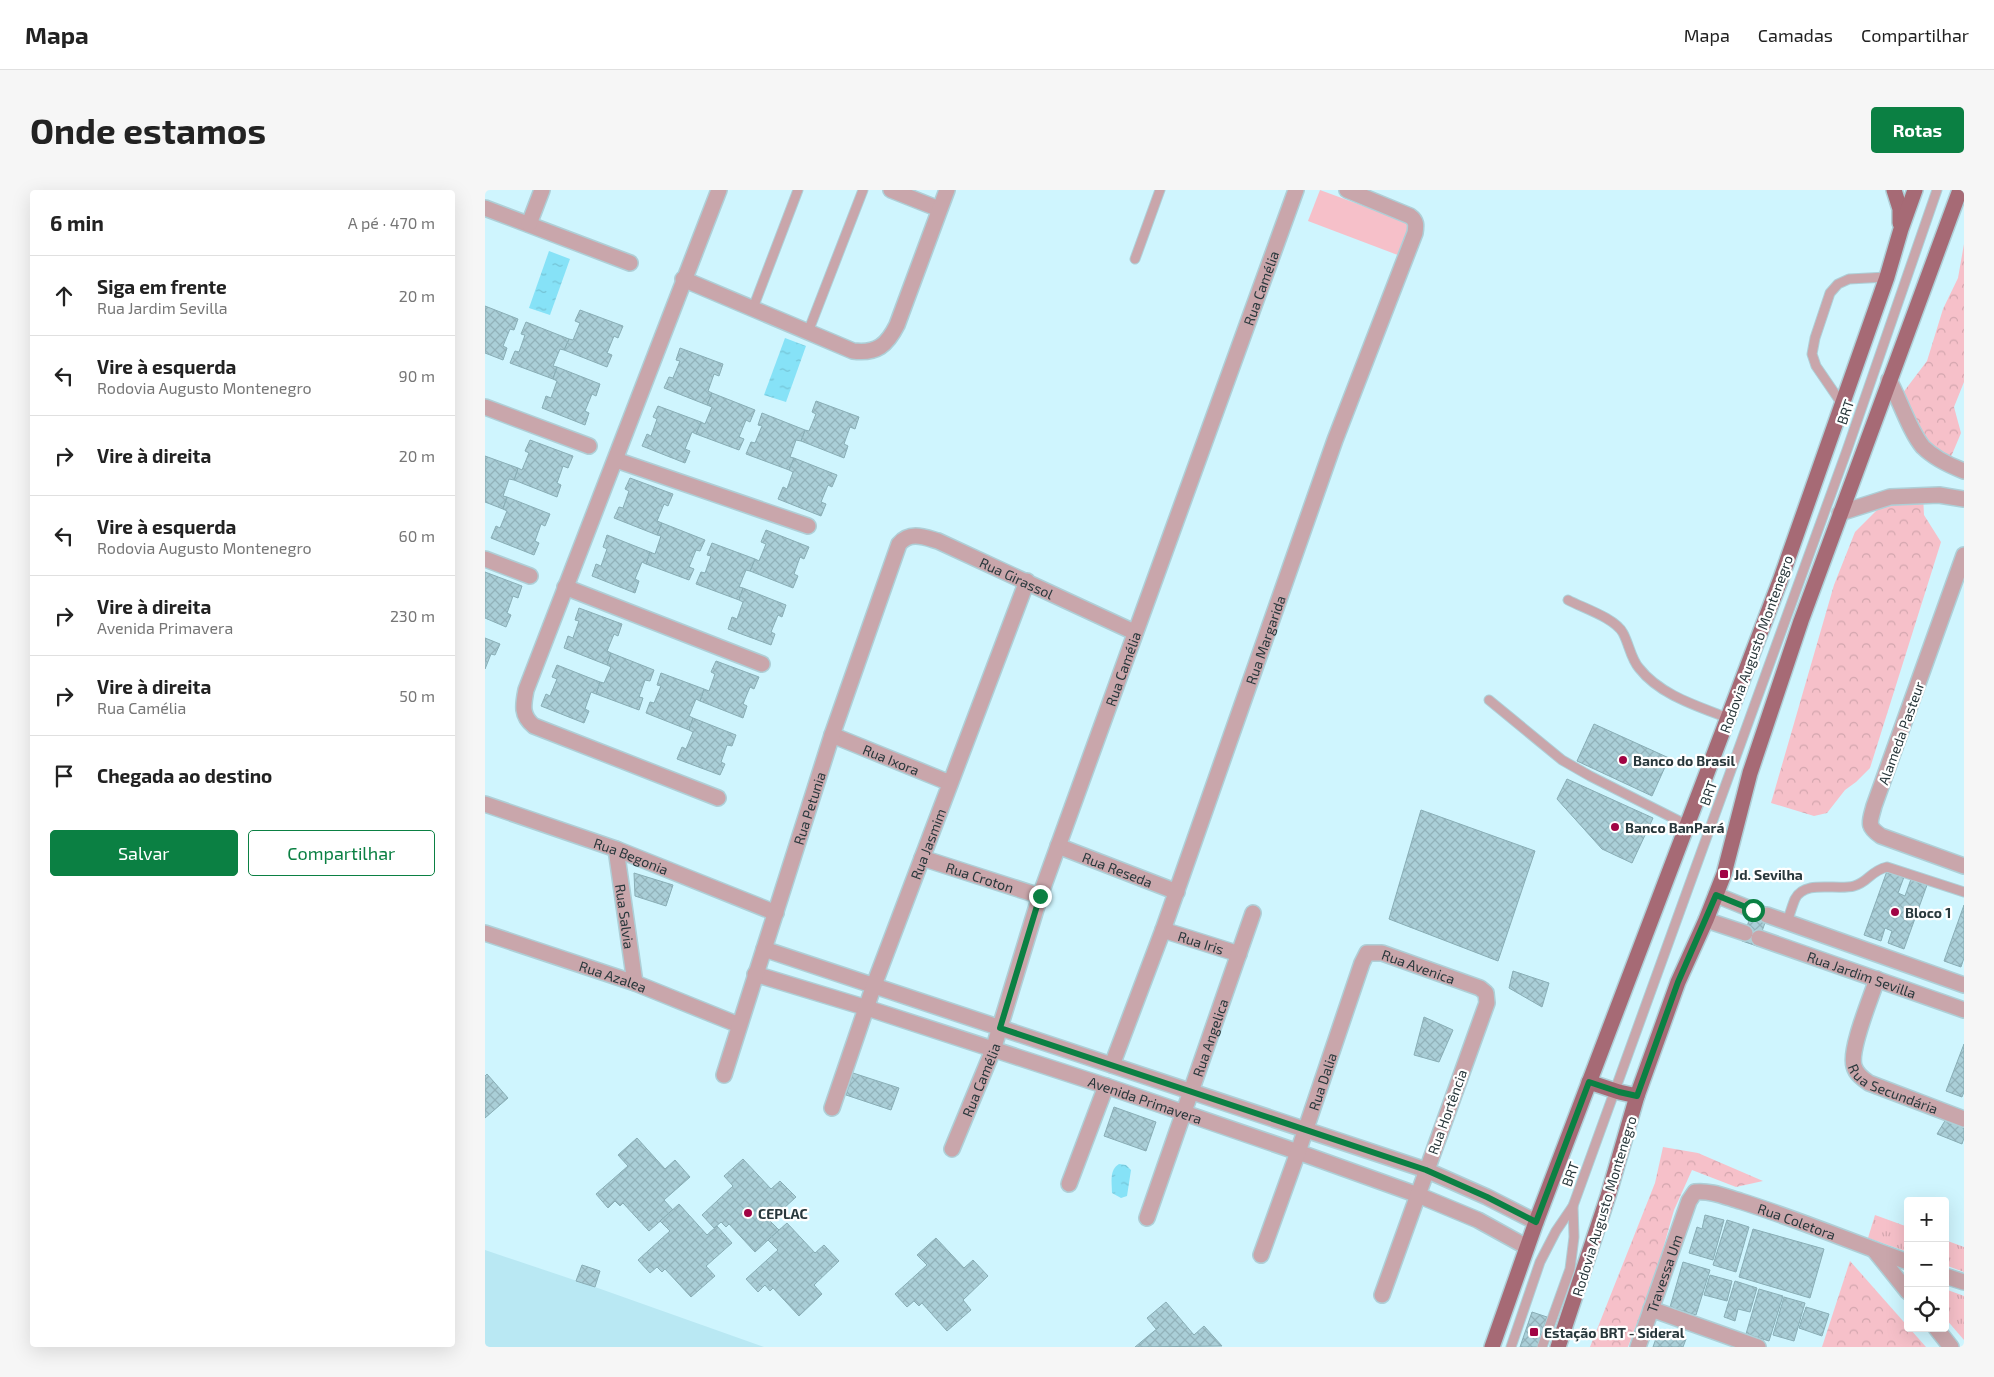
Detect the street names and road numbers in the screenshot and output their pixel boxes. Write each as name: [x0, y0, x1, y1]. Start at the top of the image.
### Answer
street label: Rua Camélia: [1239, 248, 1282, 328]
street label: BRT: [1833, 397, 1857, 427]
street label: Rua Girassol: [977, 553, 1057, 602]
street label: Rodovia Augusto Montenegro: [1716, 553, 1796, 735]
street label: Rua Margarida: [1241, 593, 1288, 686]
street label: Rua Camélia: [1101, 629, 1144, 708]
street label: Alameda Pasteur: [1874, 679, 1928, 787]
street label: Rua Ixora: [860, 740, 922, 778]
street label: Rua Petunia: [789, 769, 828, 847]
street label: BRT: [1696, 778, 1720, 808]
street label: Rua Jasmim: [906, 806, 949, 882]
street label: Rua Begonia: [592, 834, 671, 878]
street label: Rua Reseda: [1080, 848, 1155, 890]
street label: Rua Croton: [944, 858, 1016, 896]
street label: Rua Salvia: [613, 883, 639, 950]
street label: Rua Iris: [1176, 927, 1226, 957]
street label: Rua Avenica: [1380, 945, 1458, 987]
street label: Rua Jardim Sevilla: [1805, 947, 1919, 1001]
street label: Rua Azalea: [577, 957, 649, 995]
street label: Rua Angelica: [1188, 996, 1231, 1079]
street label: Rua Camélia: [958, 1041, 1003, 1119]
street label: Rua Dalia: [1304, 1050, 1340, 1112]
street label: Rua Secundária: [1845, 1061, 1941, 1117]
street label: Rua Hortência: [1424, 1067, 1470, 1157]
street label: Avenida Primavera: [1086, 1072, 1204, 1127]
street label: Rodovia Augusto Montenegro: [1568, 1114, 1640, 1298]
street label: BRT: [1558, 1159, 1582, 1189]
street label: Rua Coletora: [1756, 1199, 1838, 1243]
street label: Travessa Um: [1642, 1232, 1685, 1315]

